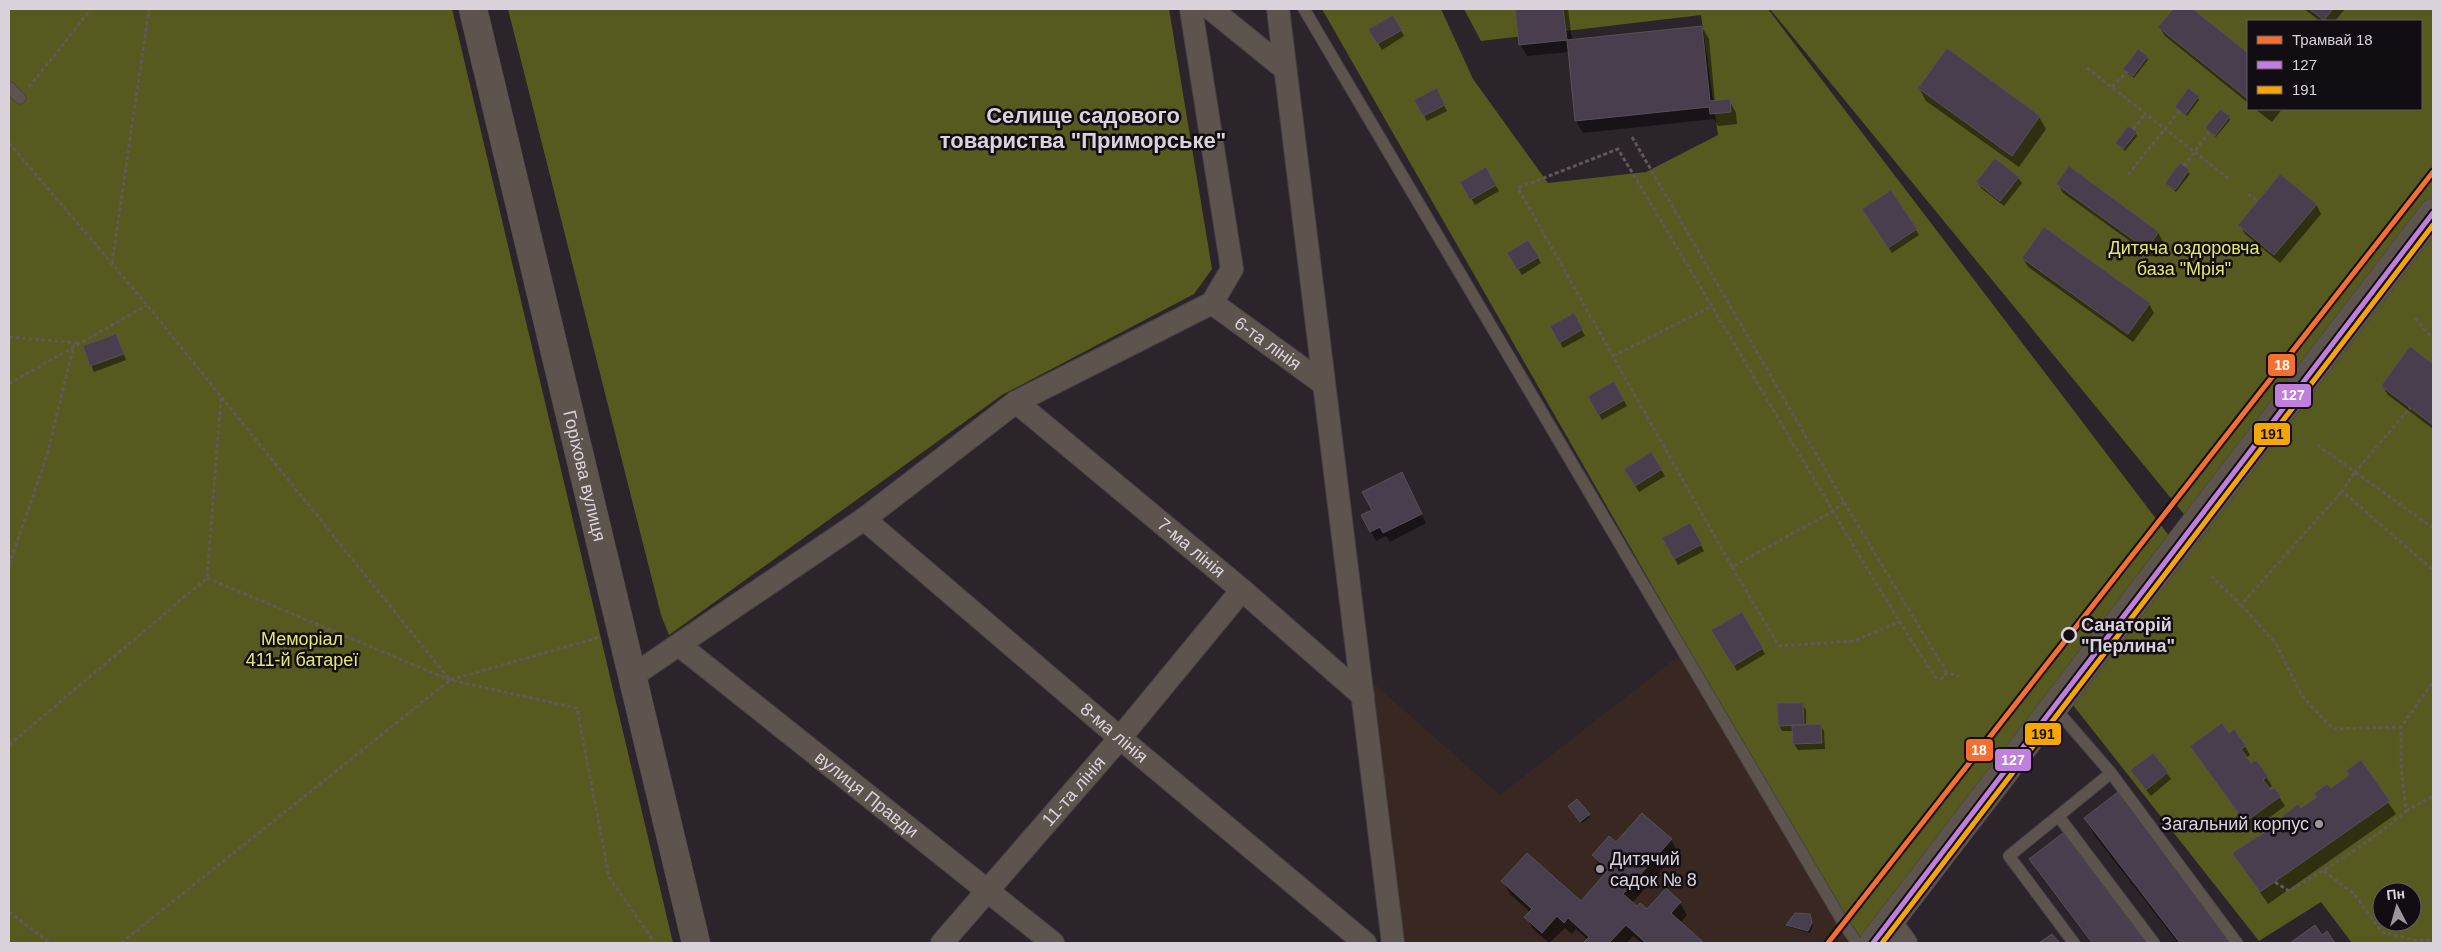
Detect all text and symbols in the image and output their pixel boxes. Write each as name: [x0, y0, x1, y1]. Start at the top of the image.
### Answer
legend: [2247, 20, 2422, 110]
text: Трамвай 18: [2292, 31, 2373, 48]
text: 127: [2292, 56, 2317, 73]
text: 191: [2292, 81, 2317, 98]
district label: Селище садового товариства "Приморське": [940, 103, 1226, 153]
park label: Дитяча оздоровча база "Мрія": [2109, 238, 2260, 279]
street label: 6-та лінія: [1231, 313, 1305, 374]
line badge: 18: [2267, 353, 2296, 377]
text: 18: [2274, 357, 2290, 373]
line badge: 127: [2274, 383, 2312, 408]
text: 127: [2281, 387, 2305, 403]
street label: Горіхова вулиця: [559, 408, 610, 543]
line badge: 191: [2253, 422, 2291, 446]
text: 191: [2260, 426, 2284, 442]
street label: 7-ма лінія: [1154, 514, 1229, 582]
place label: Санаторій "Перлина": [2081, 615, 2175, 656]
marker: Санаторій "Перлина": [2061, 627, 2077, 643]
park label: Меморіал 411-й батареї: [246, 629, 358, 670]
street label: 8-ма лінія: [1076, 699, 1152, 767]
line badge: 191: [2024, 722, 2062, 746]
text: 191: [2031, 726, 2055, 742]
line badge: 18: [1965, 738, 1994, 762]
text: 18: [1971, 742, 1987, 758]
street label: вулиця Правди: [811, 747, 922, 842]
line badge: 127: [1994, 748, 2032, 772]
street label: 11-та лінія: [1038, 752, 1110, 830]
text: 127: [2001, 752, 2025, 768]
place label: Загальний корпус: [2161, 814, 2309, 834]
marker: Загальний корпус: [2313, 818, 2325, 830]
place label: Дитячий садок № 8: [1610, 849, 1697, 890]
marker: Дитячий садок № 8: [1594, 863, 1606, 875]
north arrow: [2372, 882, 2422, 932]
text: Пн: [2386, 885, 2406, 903]

